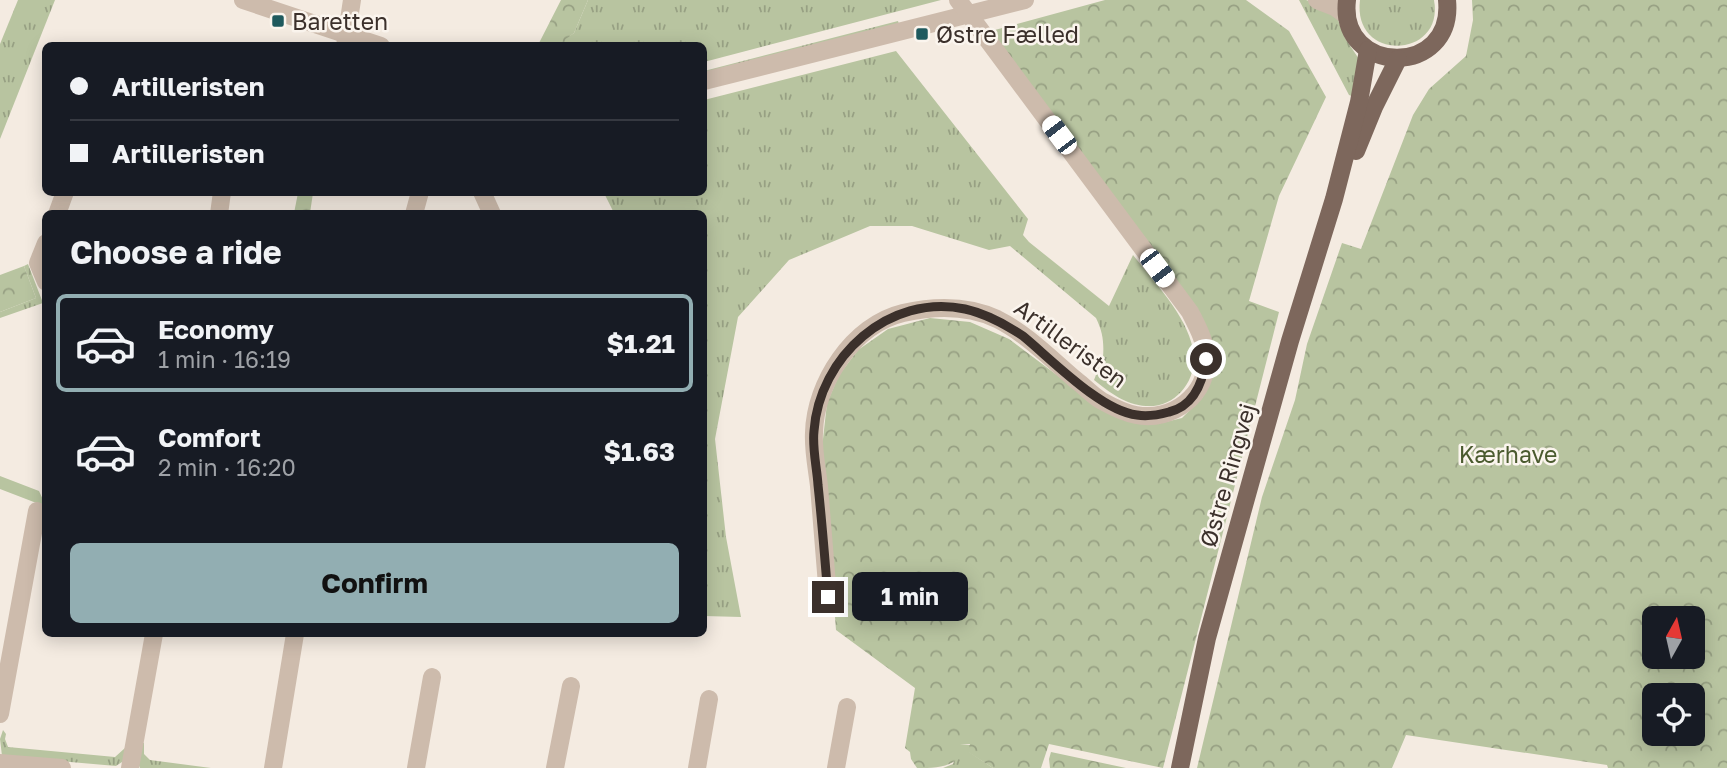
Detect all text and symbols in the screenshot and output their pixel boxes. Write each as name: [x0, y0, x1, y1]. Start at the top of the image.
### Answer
place label: Baretten: [292, 7, 388, 35]
marker: Baretten: [270, 13, 286, 29]
place label: Østre Fælled: [936, 20, 1079, 48]
marker: Østre Fælled: [914, 26, 930, 42]
text: Artilleristen: [112, 71, 264, 102]
car: [1038, 112, 1081, 158]
text: Artilleristen: [112, 138, 264, 169]
text: Choose a ride: [70, 233, 282, 271]
car: [1136, 245, 1179, 291]
street label: Artilleristen: [1009, 293, 1133, 393]
icon: car: [74, 312, 137, 375]
text: Economy: [158, 314, 274, 345]
text: $1.21: [607, 328, 675, 359]
route start: [1190, 343, 1222, 375]
text: 1 min · 16:19: [158, 345, 291, 373]
street label: Østre Ringvej: [1193, 400, 1261, 550]
icon: car: [74, 420, 137, 483]
text: Comfort: [158, 422, 261, 453]
text: $1.63: [603, 436, 675, 467]
park label: Kærhave: [1459, 440, 1557, 468]
text: 2 min · 16:20: [158, 453, 296, 481]
button: Confirm: [70, 543, 679, 623]
callout: 1 min: [852, 572, 968, 622]
route end: [812, 581, 844, 613]
text: 1 min: [881, 582, 939, 610]
north arrow: [1642, 606, 1704, 668]
map controls: [1642, 606, 1705, 746]
button: locate: [1642, 683, 1705, 746]

